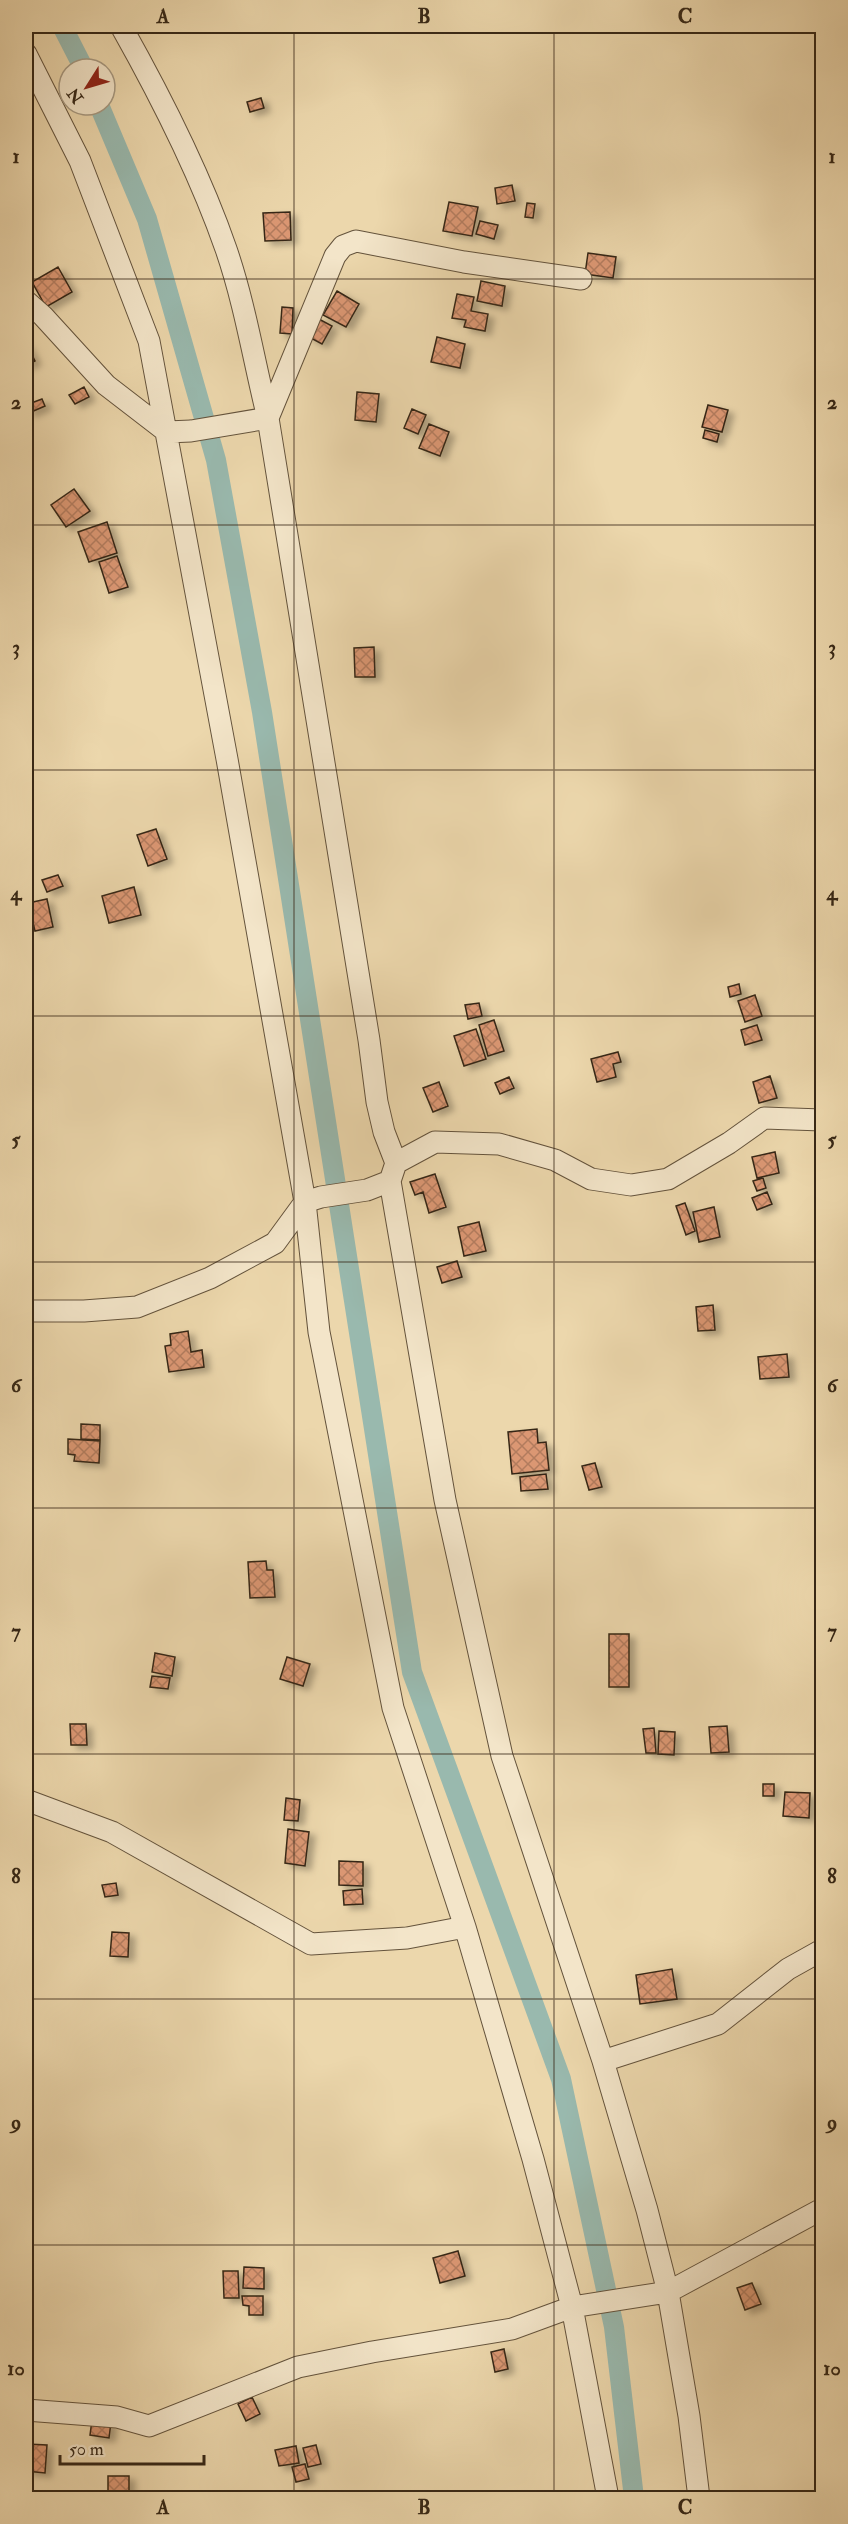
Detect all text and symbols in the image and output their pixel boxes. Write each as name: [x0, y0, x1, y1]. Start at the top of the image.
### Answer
text: A: [156, 4, 170, 29]
text: B: [417, 4, 431, 29]
text: C: [678, 4, 692, 29]
north arrow: [57, 57, 117, 117]
text: N: [63, 83, 89, 108]
text: 1: [12, 144, 20, 169]
text: 1: [828, 144, 836, 169]
text: 2: [11, 390, 21, 415]
text: 2: [827, 390, 837, 415]
text: 3: [12, 635, 20, 660]
text: 3: [828, 635, 836, 660]
text: 4: [10, 881, 23, 906]
text: 4: [826, 881, 839, 906]
text: 5: [12, 1127, 22, 1152]
text: 5: [828, 1127, 838, 1152]
text: 6: [11, 1373, 23, 1398]
text: 6: [827, 1373, 839, 1398]
text: 7: [11, 1619, 21, 1644]
text: 7: [827, 1619, 837, 1644]
text: 8: [11, 1864, 21, 1889]
text: 8: [827, 1864, 837, 1889]
text: 9: [9, 2110, 21, 2135]
text: 9: [825, 2110, 837, 2135]
text: 10: [7, 2356, 25, 2381]
text: 10: [823, 2356, 841, 2381]
scale bar: [60, 2428, 204, 2466]
text: 50 m: [69, 2438, 104, 2461]
text: A: [156, 2495, 170, 2520]
text: B: [417, 2495, 431, 2520]
text: C: [678, 2495, 692, 2520]

